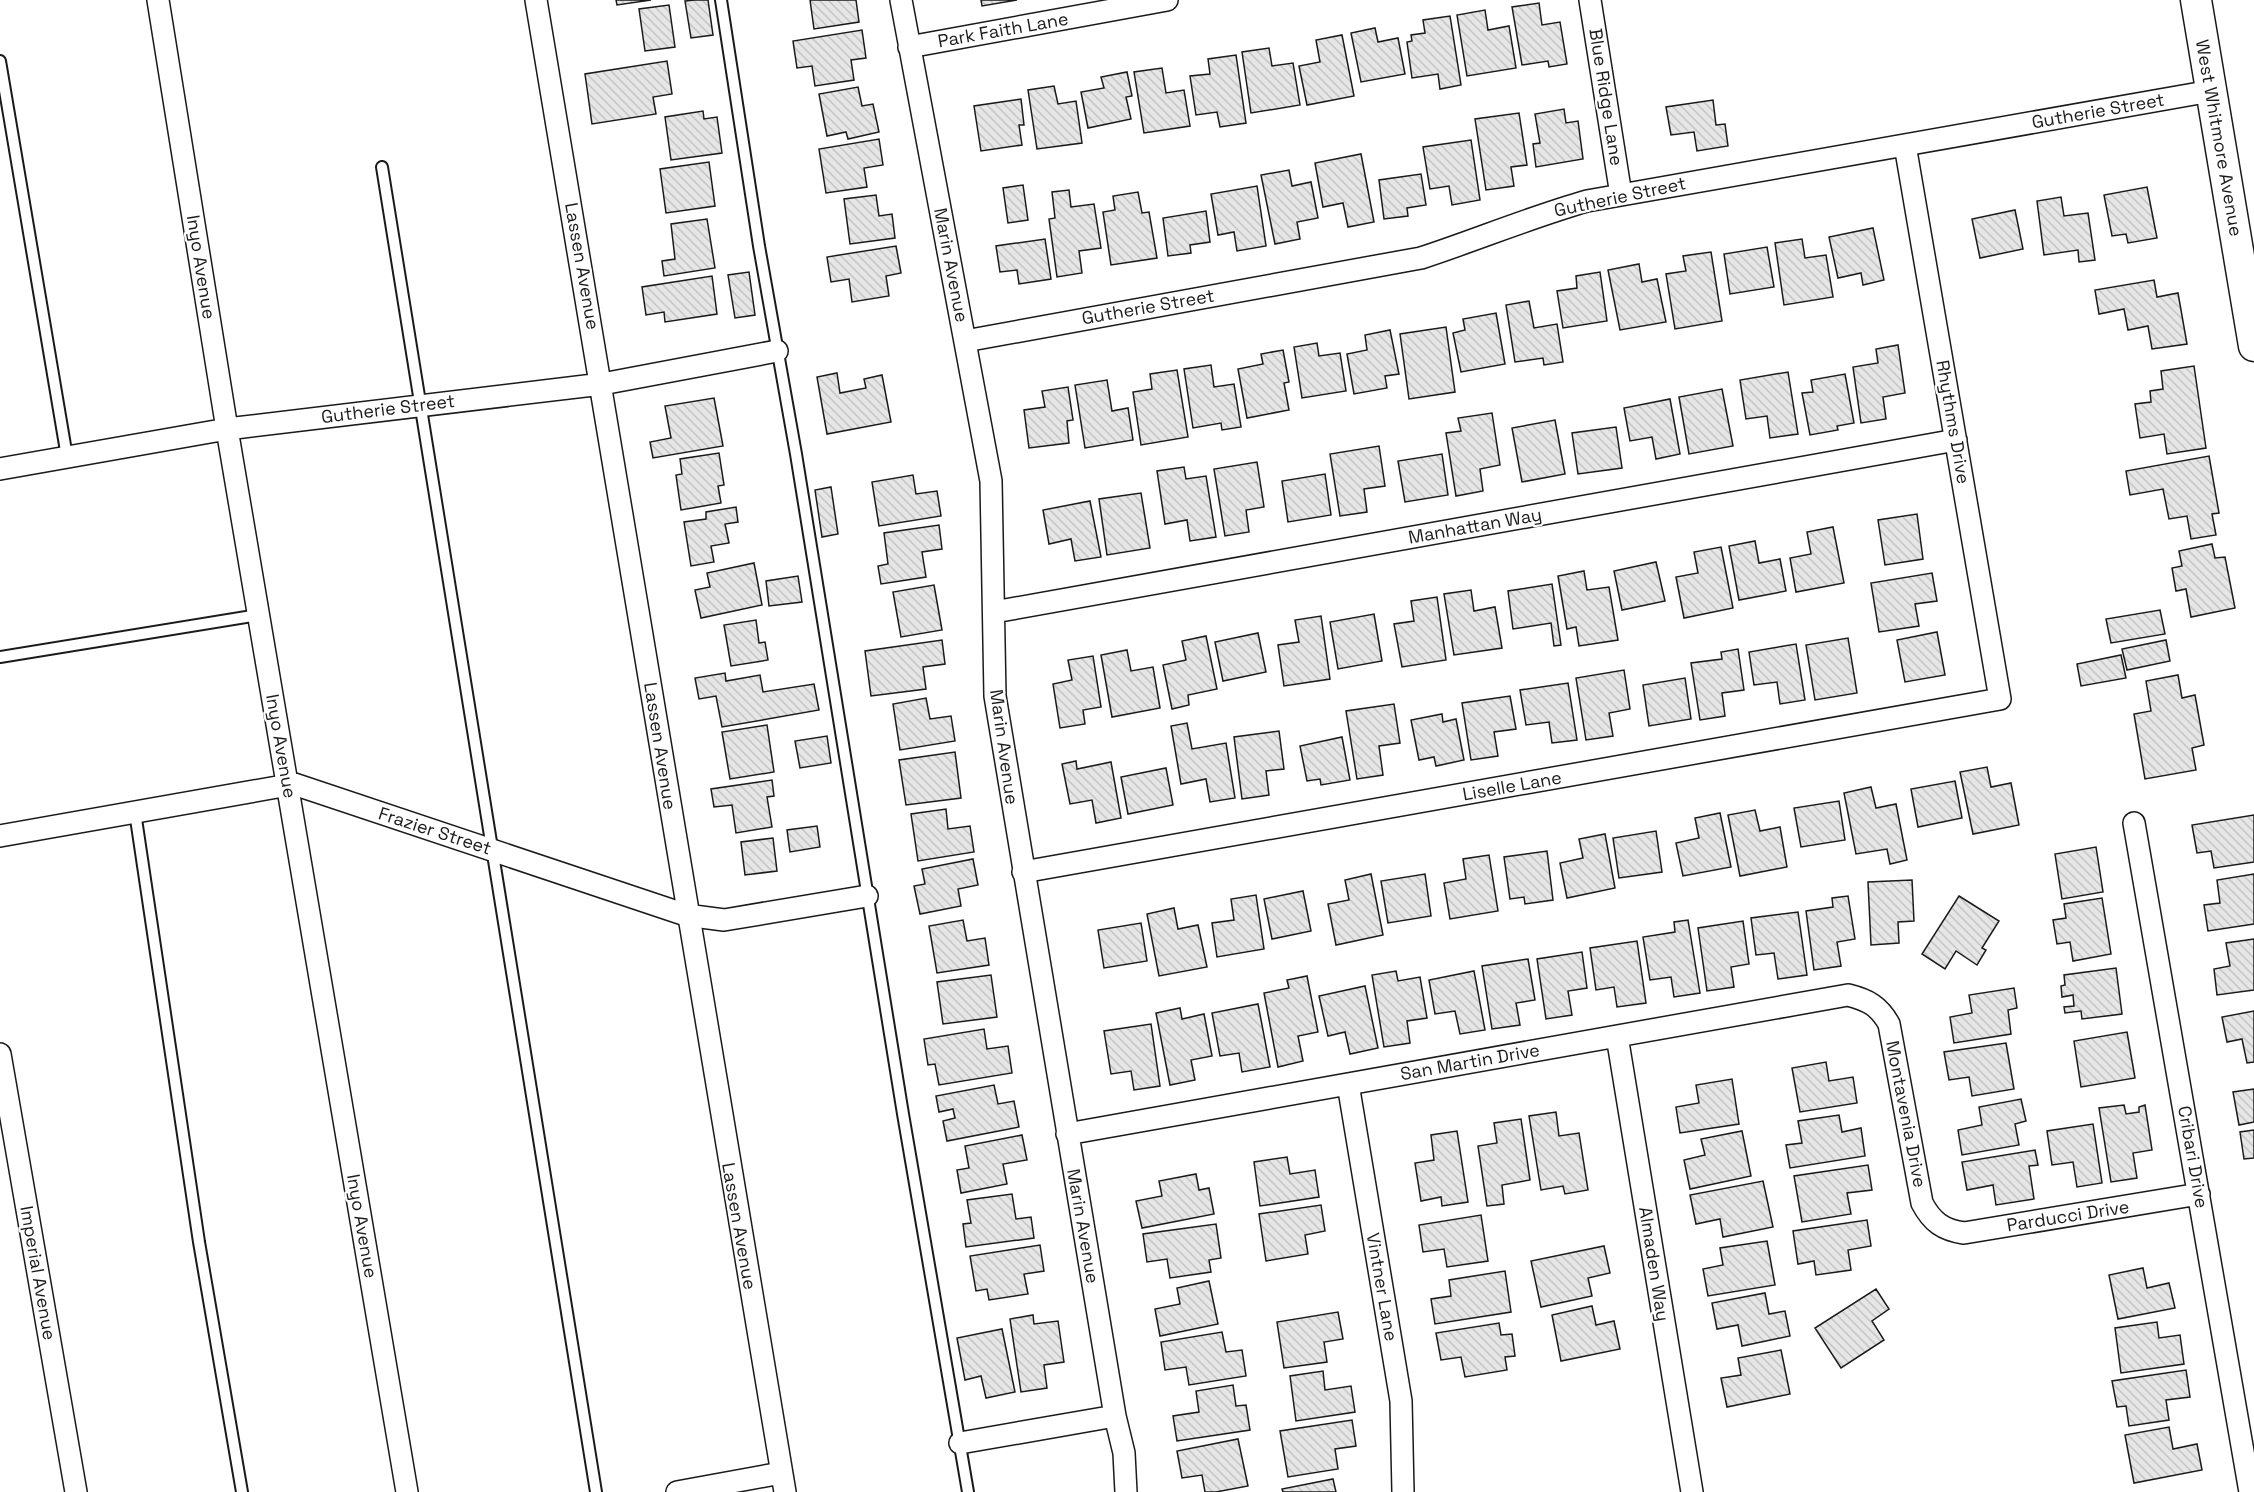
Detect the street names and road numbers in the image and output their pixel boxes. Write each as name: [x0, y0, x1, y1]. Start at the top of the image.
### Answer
street label: Park Faith Lane: [936, 7, 1070, 52]
street label: Blue Ridge Lane: [1584, 27, 1629, 167]
street label: West Whitmore Avenue: [2191, 38, 2248, 238]
street label: Gutherie Street: [2030, 88, 2166, 133]
street label: Gutherie Street: [1552, 171, 1688, 222]
street label: Lassen Avenue: [560, 201, 605, 331]
street label: Marin Avenue: [929, 206, 974, 324]
street label: Inyo Avenue: [182, 213, 221, 321]
street label: Gutherie Street: [1080, 284, 1216, 329]
street label: Rhythms Drive: [1931, 358, 1976, 486]
street label: Gutherie Street: [320, 389, 456, 428]
street label: Manhattan Way: [1406, 502, 1543, 549]
street label: Lassen Avenue: [639, 681, 682, 811]
street label: Marin Avenue: [985, 688, 1024, 806]
street label: Inyo Avenue: [261, 692, 302, 800]
street label: Liselle Lane: [1460, 765, 1563, 806]
street label: Frazier Street: [376, 801, 495, 860]
street label: San Martin Drive: [1398, 1038, 1541, 1085]
street label: Montavenia Drive: [1881, 1039, 1932, 1189]
street label: Cribari Drive: [2173, 1104, 2214, 1210]
street label: Lassen Avenue: [717, 1161, 762, 1291]
street label: Marin Avenue: [1062, 1167, 1105, 1285]
street label: Inyo Avenue: [342, 1172, 383, 1280]
street label: Parducci Drive: [2005, 1194, 2131, 1237]
street label: Imperial Avenue: [15, 1204, 62, 1342]
street label: Almaden Way: [1634, 1205, 1675, 1323]
street label: Vintner Lane: [1362, 1231, 1403, 1343]

